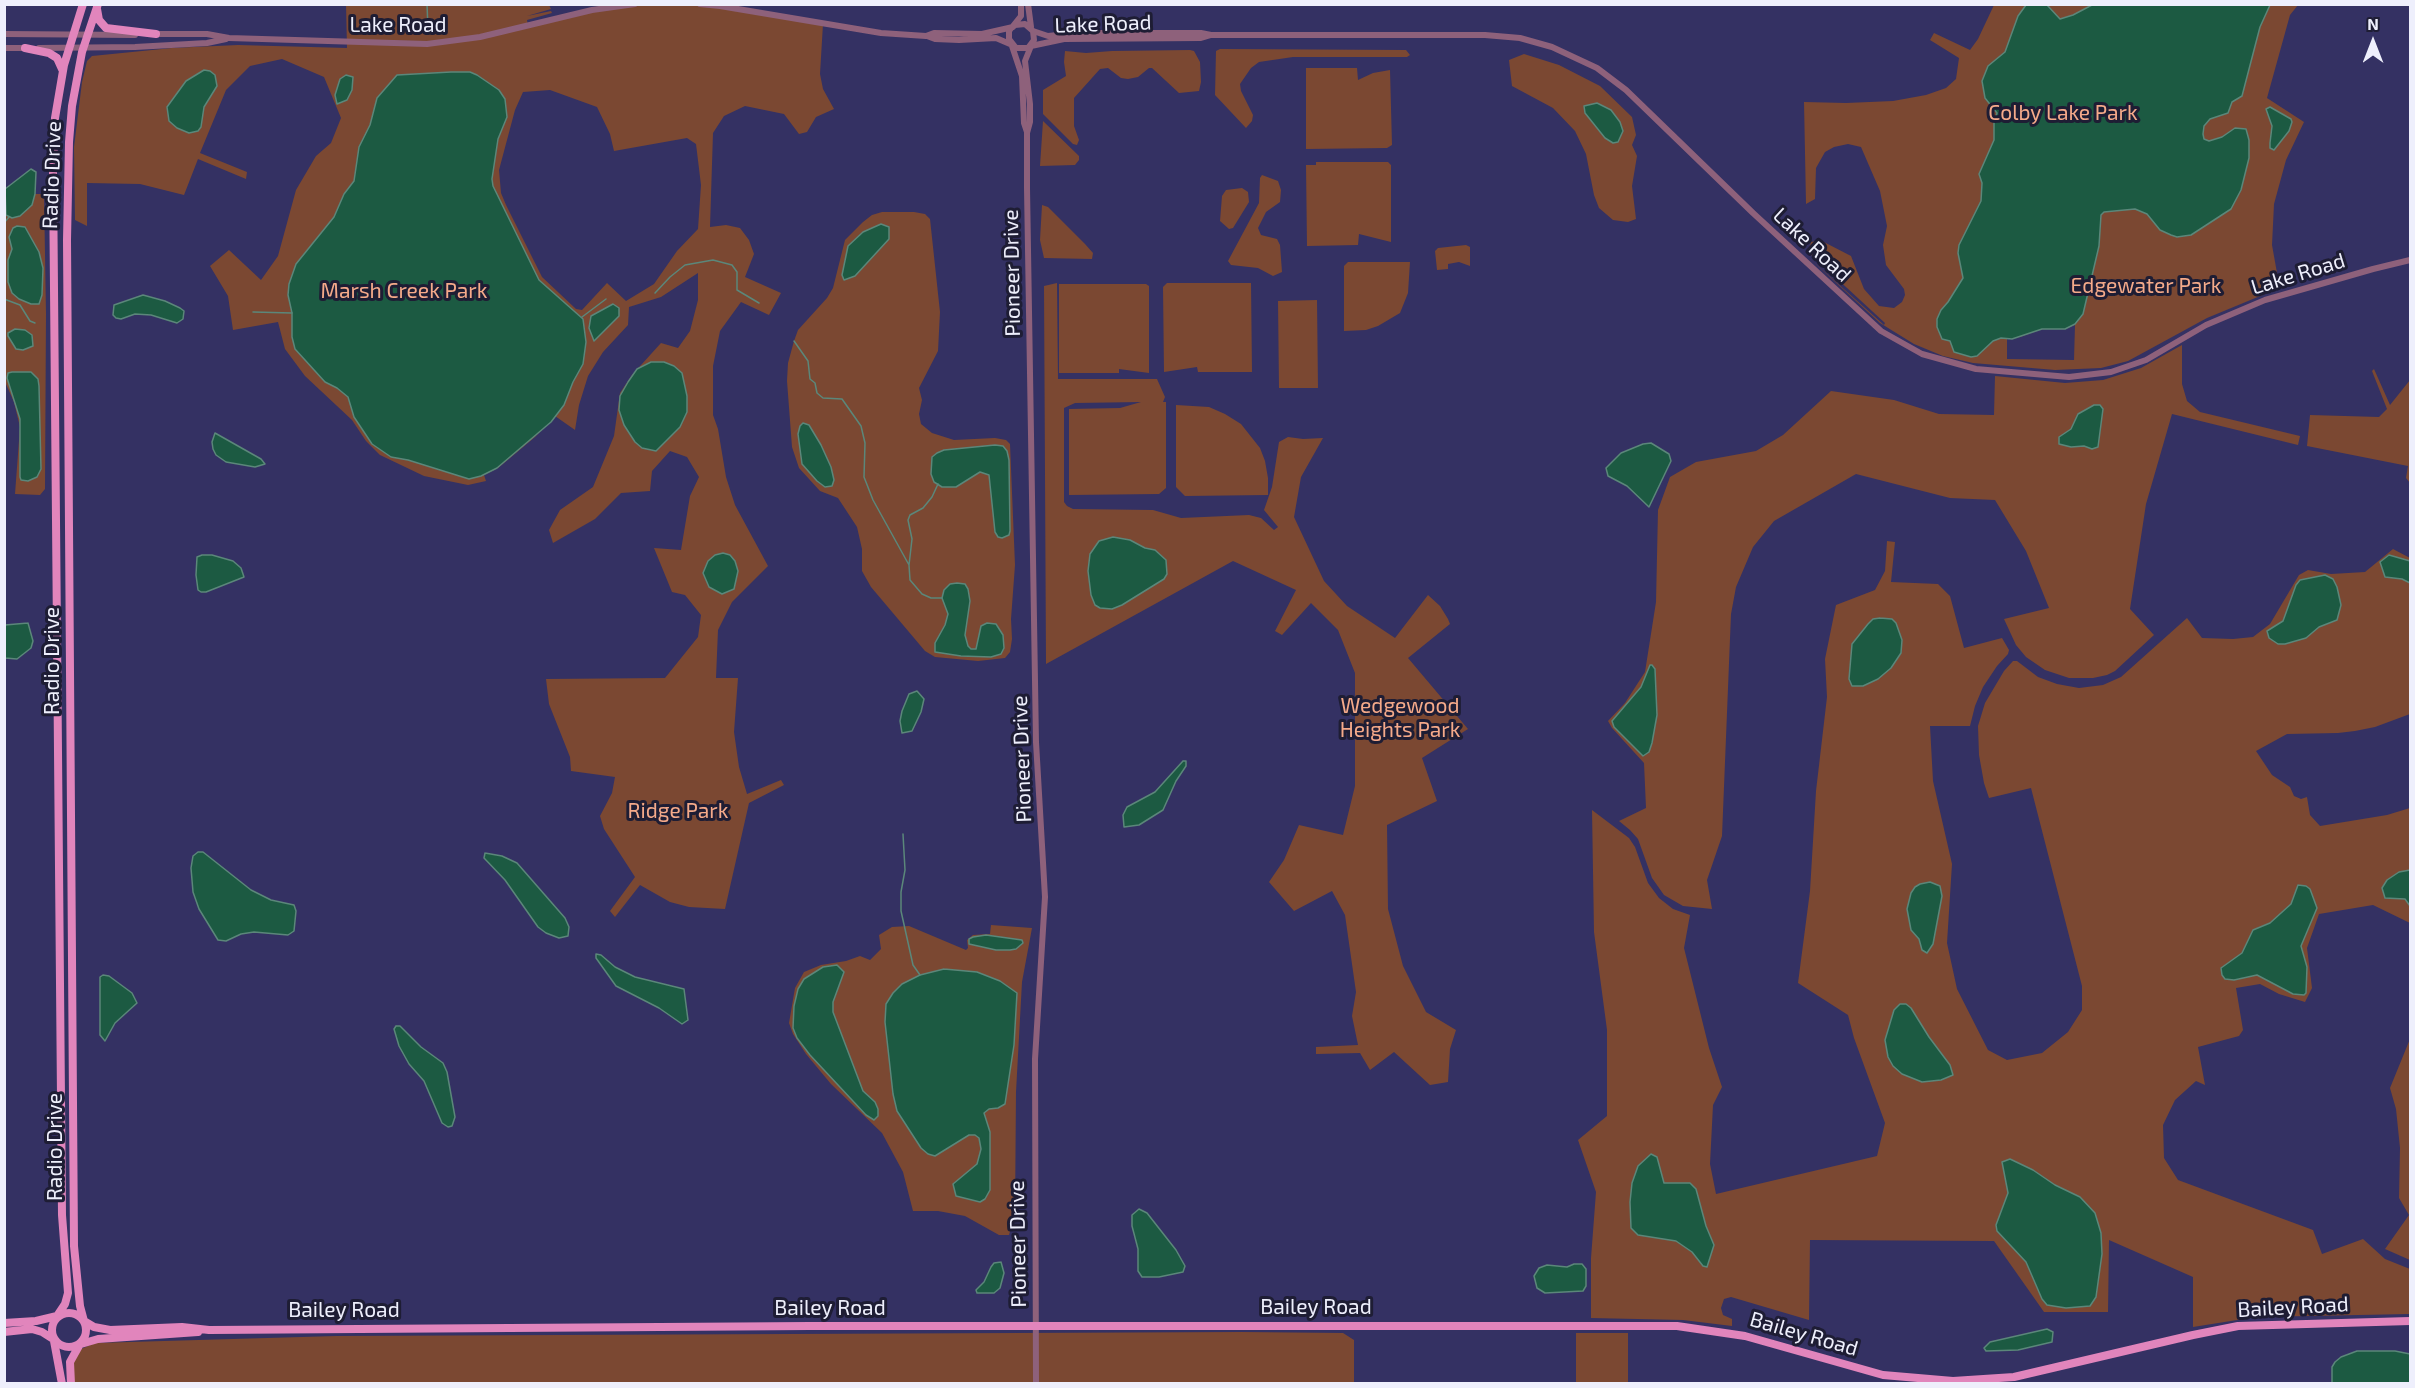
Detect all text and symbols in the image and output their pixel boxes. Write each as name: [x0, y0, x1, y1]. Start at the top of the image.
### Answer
street label: Lake Road: [1054, 10, 1152, 38]
street label: Lake Road: [349, 12, 447, 38]
north arrow: [2343, 12, 2403, 72]
text: N: [2367, 14, 2379, 33]
park label: Colby Lake Park: [1988, 100, 2138, 126]
street label: Radio Drive: [38, 120, 66, 230]
street label: Lake Road: [1768, 203, 1856, 287]
street label: Pioneer Drive: [998, 209, 1026, 337]
street label: Lake Road: [2248, 248, 2348, 300]
park label: Edgewater Park: [2071, 273, 2221, 299]
park label: Marsh Creek Park: [321, 278, 487, 304]
street label: Radio Drive: [39, 607, 65, 715]
park label: Wedgewood Heights Park: [1340, 693, 1460, 743]
street label: Pioneer Drive: [1007, 695, 1037, 823]
park label: Ridge Park: [628, 798, 728, 824]
street label: Radio Drive: [42, 1093, 68, 1201]
street label: Pioneer Drive: [1004, 1180, 1032, 1308]
street label: Bailey Road: [2237, 1292, 2349, 1322]
street label: Bailey Road: [1260, 1294, 1372, 1320]
street label: Bailey Road: [774, 1295, 886, 1321]
street label: Bailey Road: [288, 1297, 400, 1323]
street label: Bailey Road: [1747, 1307, 1861, 1361]

